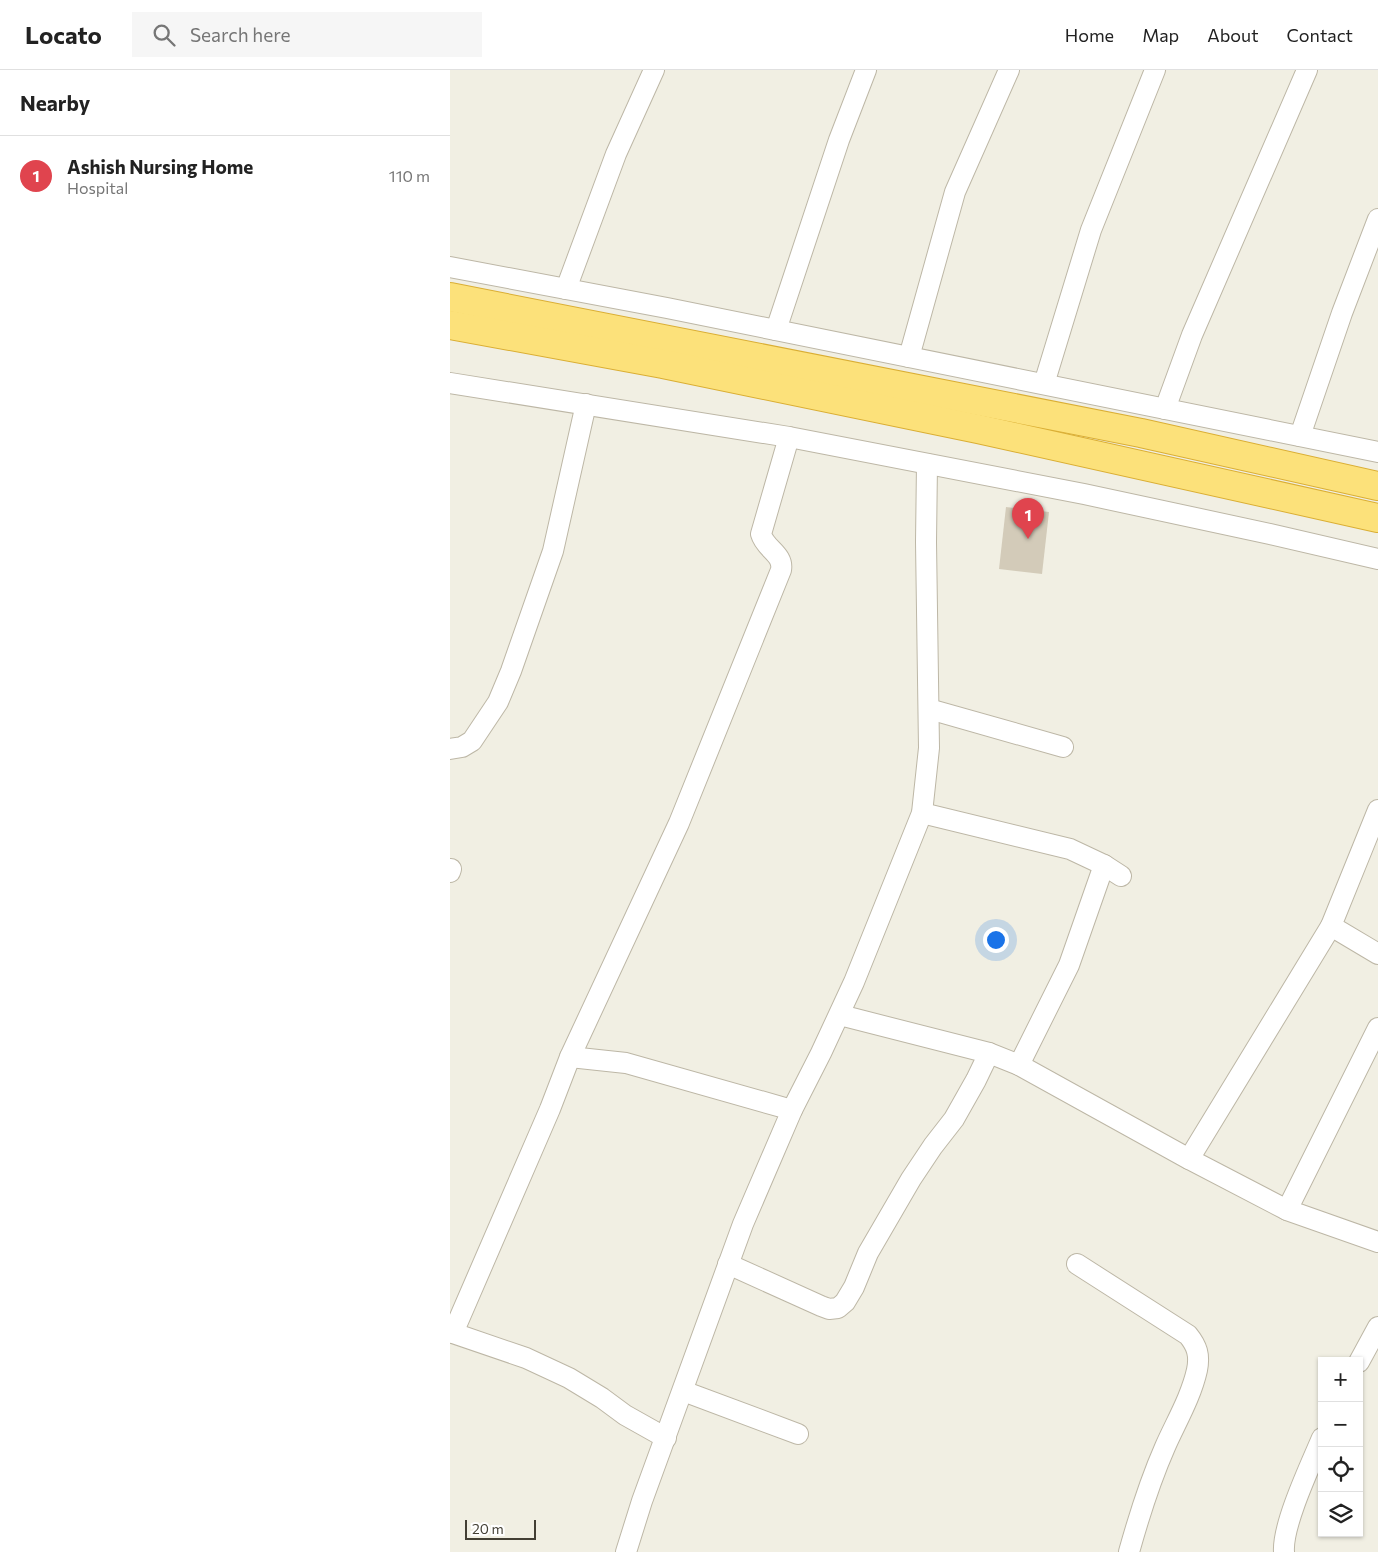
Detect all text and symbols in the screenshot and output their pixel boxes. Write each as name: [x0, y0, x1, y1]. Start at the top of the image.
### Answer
search box: [132, 12, 482, 57]
text: Locato: [25, 20, 102, 49]
icon: search: [150, 21, 178, 49]
text: Search here: [190, 23, 290, 46]
text: Home: [1065, 24, 1114, 46]
text: Map: [1142, 24, 1179, 46]
text: About: [1207, 24, 1259, 46]
text: Contact: [1287, 24, 1353, 46]
text: Nearby: [20, 90, 90, 115]
text: Ashish Nursing Home: [67, 155, 253, 178]
text: 1: [32, 166, 40, 185]
text: 110 m: [389, 166, 430, 185]
text: Hospital: [67, 178, 128, 197]
pin: 1: [1012, 498, 1044, 539]
your location: [983, 927, 1009, 953]
map controls: [1318, 1357, 1363, 1537]
button: +: [1318, 1357, 1363, 1402]
button: −: [1318, 1402, 1363, 1447]
button: locate: [1318, 1447, 1363, 1492]
button: layers: [1318, 1492, 1363, 1537]
scale bar: [465, 1517, 536, 1540]
text: 20 m: [472, 1520, 504, 1537]

